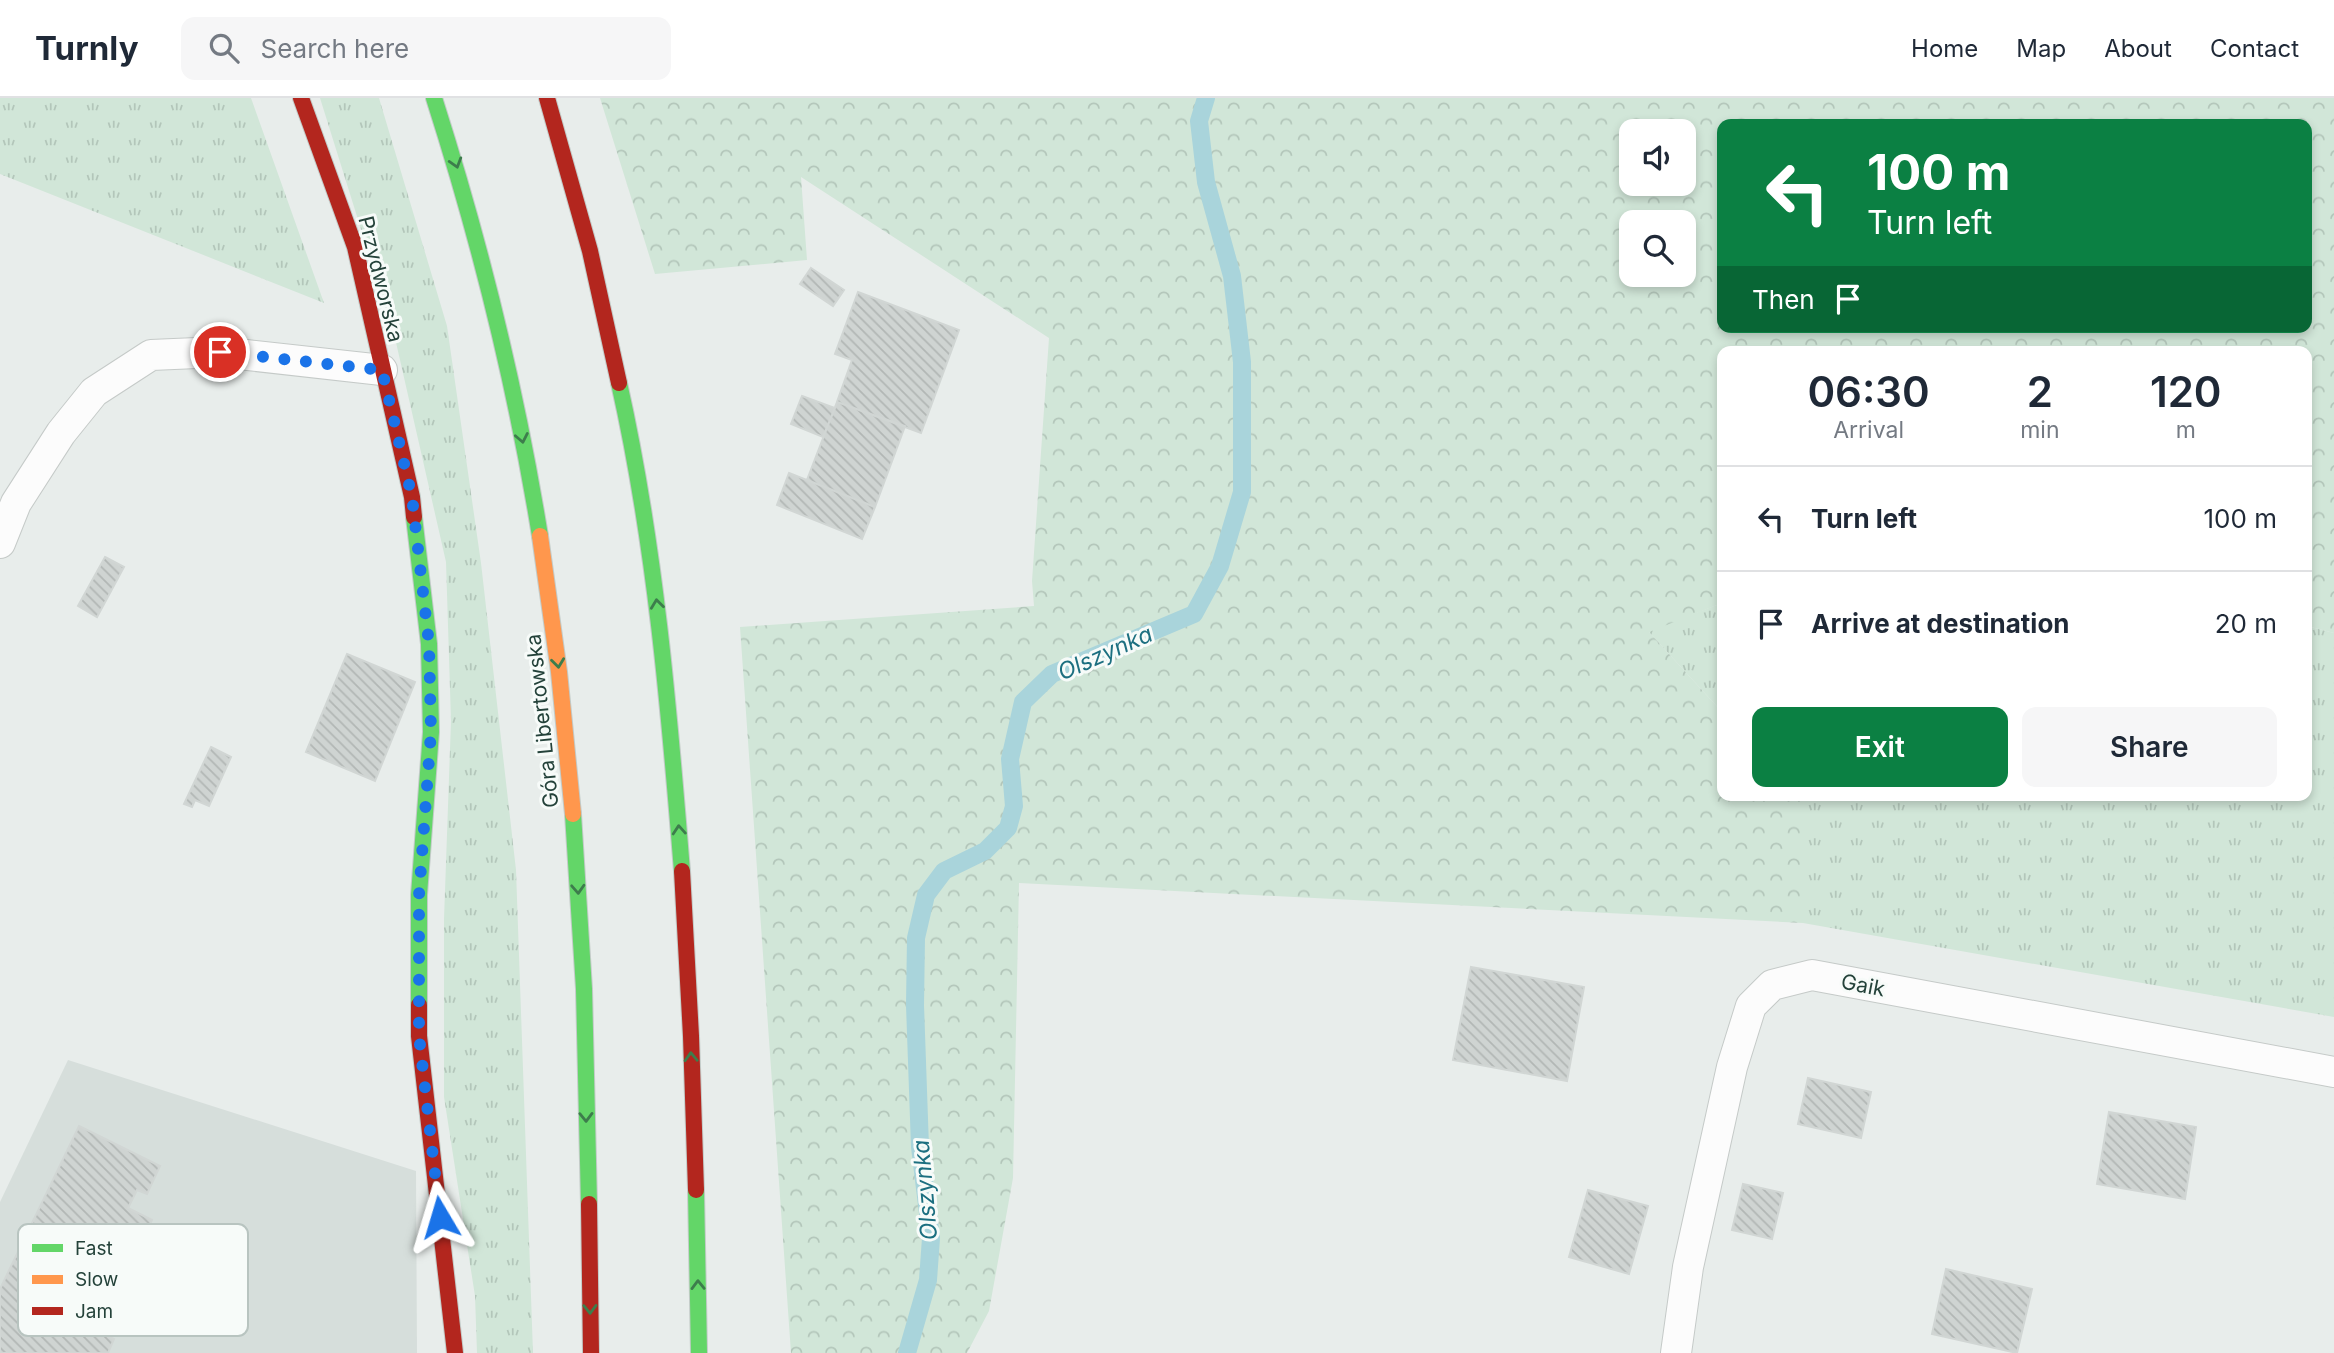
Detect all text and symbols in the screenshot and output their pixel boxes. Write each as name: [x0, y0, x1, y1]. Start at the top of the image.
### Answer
search box: [181, 17, 671, 80]
text: Turnly: [35, 28, 139, 68]
icon: search: [205, 29, 243, 67]
text: Search here: [261, 33, 409, 64]
text: Home: [1911, 34, 1978, 63]
text: Map: [2016, 34, 2066, 63]
text: About: [2104, 34, 2172, 63]
text: Contact: [2210, 34, 2299, 63]
map controls: [1619, 119, 1696, 287]
button: sound: [1619, 119, 1696, 196]
text: 100 m: [1867, 143, 2011, 202]
icon: left: [1752, 147, 1843, 238]
one-way arrow: [447, 156, 462, 168]
text: Turn left: [1867, 203, 1992, 242]
button: search: [1619, 210, 1696, 287]
street label: Przydworska: [353, 213, 409, 345]
icon: arrive: [1829, 280, 1867, 318]
text: Then: [1752, 284, 1815, 315]
pin: [190, 322, 250, 382]
icon: arrive: [201, 333, 239, 371]
text: 06:30: [1807, 366, 1930, 417]
text: 2: [2027, 366, 2053, 417]
text: 120: [2150, 366, 2222, 417]
text: Arrival: [1833, 416, 1904, 444]
text: min: [2020, 416, 2060, 444]
text: m: [2176, 416, 2196, 444]
one-way arrow: [514, 432, 529, 444]
icon: left: [1752, 500, 1790, 538]
text: Turn left: [1811, 503, 1917, 534]
text: 100 m: [2204, 503, 2277, 534]
one-way arrow: [649, 598, 664, 610]
icon: arrive: [1752, 605, 1790, 643]
text: Arrive at destination: [1811, 608, 2070, 639]
text: 20 m: [2215, 608, 2277, 639]
water label: Olszynka: [1053, 620, 1157, 686]
street label: Góra Libertowska: [520, 633, 564, 809]
one-way arrow: [551, 657, 566, 669]
button: Exit: [1752, 707, 2008, 787]
button: Share: [2022, 707, 2277, 787]
one-way arrow: [672, 824, 687, 835]
one-way arrow: [571, 884, 586, 895]
street label: Gaik: [1839, 969, 1887, 1002]
one-way arrow: [683, 1052, 698, 1063]
one-way arrow: [579, 1111, 594, 1122]
water label: Olszynka: [907, 1139, 943, 1241]
position arrow: [403, 1180, 477, 1254]
legend: [18, 1224, 248, 1336]
text: Fast: [75, 1237, 113, 1260]
text: Slow: [75, 1268, 118, 1291]
one-way arrow: [690, 1279, 706, 1290]
text: Jam: [75, 1300, 113, 1323]
one-way arrow: [582, 1305, 598, 1315]

